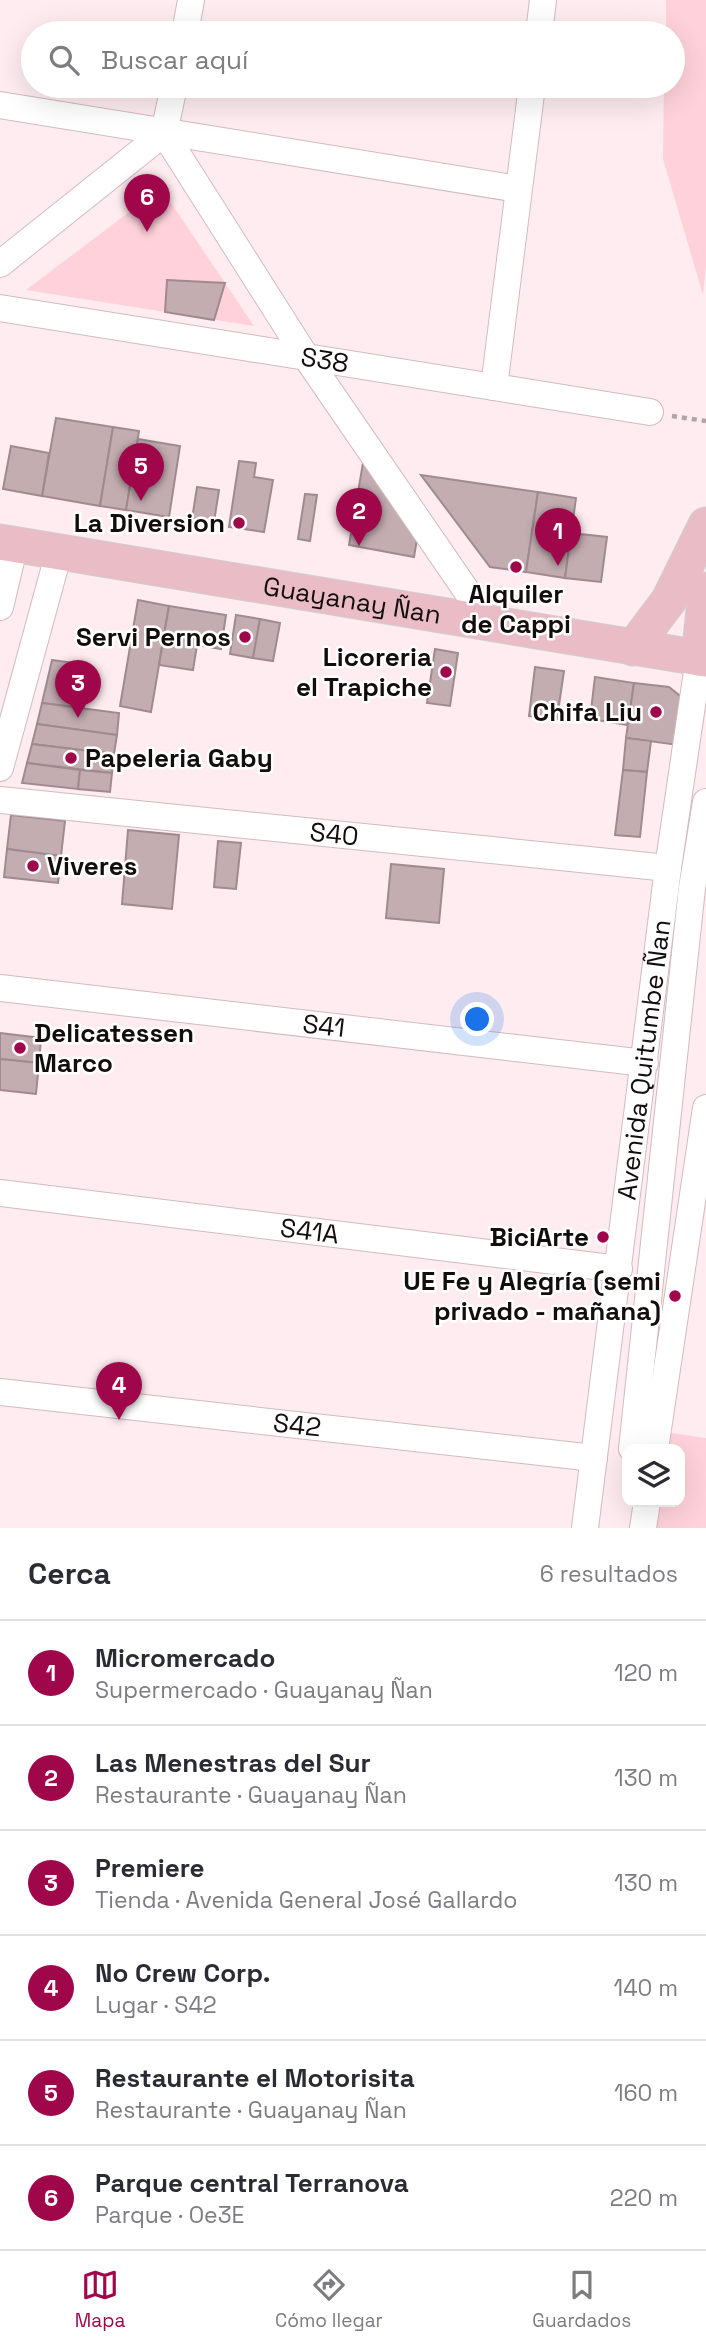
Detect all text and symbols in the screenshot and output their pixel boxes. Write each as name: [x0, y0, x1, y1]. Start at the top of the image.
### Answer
search box: [21, 21, 685, 98]
icon: search: [45, 41, 83, 79]
text: Buscar aquí: [101, 43, 248, 77]
pin: 6: [124, 174, 170, 232]
street label: S38: [299, 339, 351, 381]
pin: 5: [118, 443, 164, 501]
pin: 2: [336, 488, 382, 546]
place label: La Diversion: [74, 506, 225, 540]
pin: 1: [535, 508, 581, 566]
marker: La Diversion: [231, 515, 247, 531]
marker: Alquiler de Cappi: [508, 559, 524, 575]
street label: Guayanay Ñan: [261, 569, 444, 632]
place label: Alquiler de Cappi: [461, 577, 571, 641]
place label: Servi Pernos: [76, 620, 231, 654]
marker: Servi Pernos: [237, 629, 253, 645]
place label: Licoreria el Trapiche: [296, 640, 432, 704]
pin: 3: [55, 660, 101, 718]
marker: Licoreria el Trapiche: [438, 664, 454, 680]
place label: Chifa Liu: [533, 695, 642, 729]
marker: Chifa Liu: [648, 704, 664, 720]
place label: Papeleria Gaby: [85, 741, 273, 775]
marker: Papeleria Gaby: [63, 750, 79, 766]
street label: S40: [308, 815, 360, 853]
place label: Viveres: [47, 849, 137, 883]
marker: Viveres: [25, 858, 41, 874]
street label: Avenida Quitumbe Ñan: [609, 917, 678, 1202]
your location: [460, 1002, 494, 1036]
street label: S41: [301, 1006, 347, 1045]
place label: Delicatessen Marco: [34, 1016, 194, 1080]
marker: Delicatessen Marco: [12, 1040, 28, 1056]
street label: S41A: [278, 1211, 341, 1251]
place label: BiciArte: [489, 1220, 589, 1254]
marker: BiciArte: [595, 1229, 611, 1245]
place label: UE Fe y Alegría (semi privado - mañana): [403, 1264, 661, 1328]
marker: UE Fe y Alegría (semi privado - mañana): [667, 1288, 683, 1304]
pin: 4: [96, 1362, 142, 1420]
street label: S42: [271, 1405, 323, 1445]
map controls: [622, 1444, 685, 1507]
button: layers: [622, 1444, 685, 1507]
text: Cerca: [28, 1554, 111, 1593]
text: 6 resultados: [540, 1559, 678, 1589]
text: Micromercado: [95, 1641, 275, 1675]
text: 1: [46, 1658, 56, 1688]
text: 120 m: [614, 1658, 678, 1688]
text: Supermercado · Guayanay Ñan: [95, 1675, 433, 1705]
text: Las Menestras del Sur: [95, 1746, 371, 1780]
text: 2: [44, 1763, 58, 1793]
text: 130 m: [614, 1763, 678, 1793]
text: Restaurante · Guayanay Ñan: [95, 1780, 407, 1810]
text: Premiere: [95, 1851, 205, 1885]
text: 3: [44, 1868, 58, 1898]
text: 130 m: [614, 1868, 678, 1898]
text: Tienda · Avenida General José Gallardo: [95, 1885, 517, 1915]
text: No Crew Corp.: [95, 1956, 271, 1990]
text: 4: [44, 1973, 58, 2003]
text: 140 m: [614, 1973, 678, 2003]
text: Lugar · S42: [95, 1990, 217, 2020]
text: Restaurante el Motorisita: [95, 2061, 415, 2095]
text: 5: [44, 2078, 58, 2108]
text: 160 m: [614, 2078, 678, 2108]
text: Restaurante · Guayanay Ñan: [95, 2095, 407, 2125]
text: Parque central Terranova: [95, 2166, 409, 2200]
text: 6: [44, 2183, 58, 2213]
text: 220 m: [610, 2183, 678, 2213]
text: Parque · Oe3E: [95, 2200, 245, 2230]
tab: Mapa: [75, 2266, 125, 2333]
tab: Cómo llegar: [275, 2266, 383, 2333]
tab: Guardados: [532, 2266, 631, 2333]

